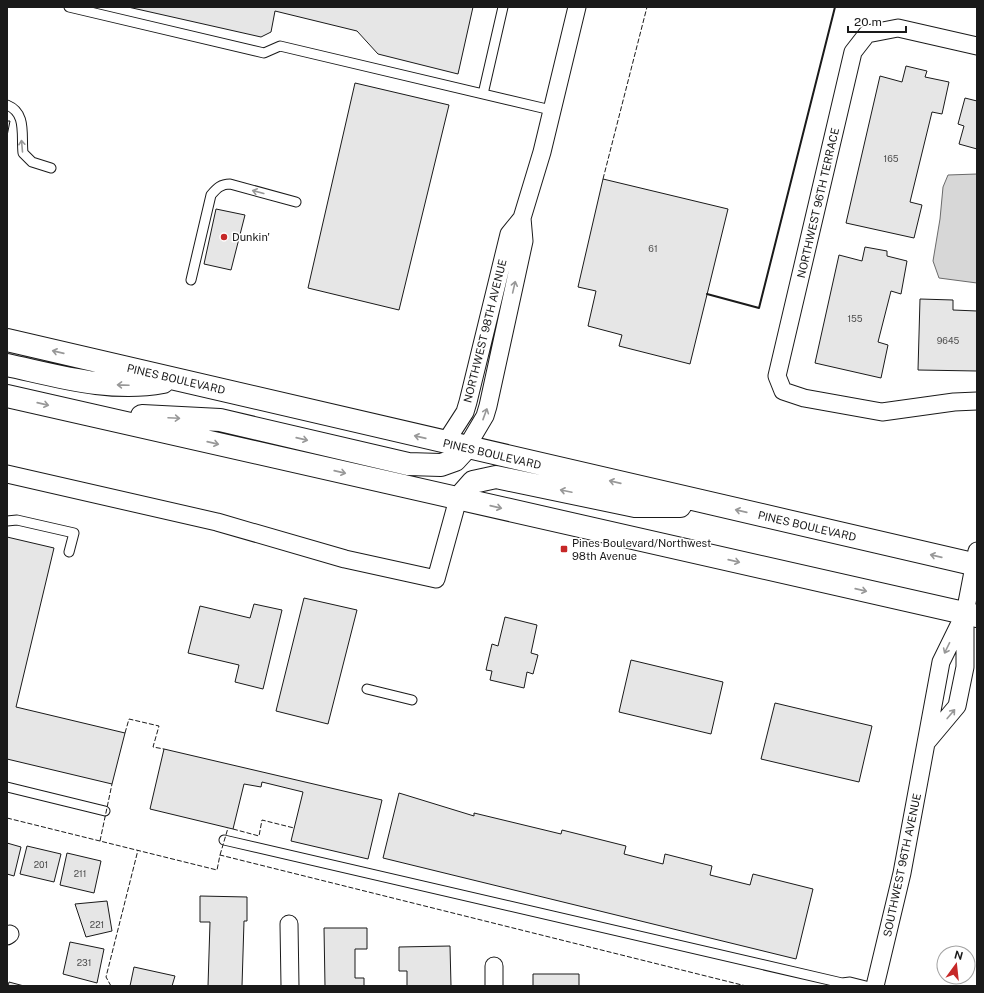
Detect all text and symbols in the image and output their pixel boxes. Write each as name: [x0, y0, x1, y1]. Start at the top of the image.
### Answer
scale bar: [848, 8, 906, 34]
text: 20 m: [854, 15, 882, 29]
street label: NORTHWEST 96TH TERRACE: [795, 127, 841, 279]
one-way arrow: [19, 140, 26, 153]
house number: 165: [883, 153, 899, 164]
one-way arrow: [252, 188, 265, 195]
place label: Dunkin': [232, 231, 270, 243]
marker: Dunkin': [219, 232, 229, 242]
house number: 61: [648, 243, 658, 254]
street label: NORTHWEST 98TH AVENUE: [461, 258, 509, 404]
one-way arrow: [510, 281, 518, 294]
house number: 155: [847, 313, 863, 324]
house number: 9645: [937, 335, 959, 346]
one-way arrow: [52, 347, 65, 355]
street label: PINES BOULEVARD: [126, 362, 227, 396]
one-way arrow: [117, 381, 130, 388]
one-way arrow: [36, 400, 49, 408]
one-way arrow: [481, 408, 489, 420]
one-way arrow: [167, 414, 180, 421]
one-way arrow: [414, 432, 427, 440]
one-way arrow: [295, 436, 308, 444]
street label: PINES BOULEVARD: [442, 437, 543, 471]
one-way arrow: [206, 439, 219, 447]
one-way arrow: [333, 468, 346, 476]
one-way arrow: [609, 478, 622, 485]
one-way arrow: [560, 487, 573, 495]
one-way arrow: [489, 504, 502, 512]
one-way arrow: [735, 507, 748, 515]
street label: PINES BOULEVARD: [757, 509, 858, 543]
place label: Pines Boulevard/Northwest 98th Avenue: [572, 537, 711, 562]
marker: Pines Boulevard/Northwest 98th Avenue: [559, 544, 569, 554]
one-way arrow: [930, 551, 943, 559]
one-way arrow: [727, 558, 740, 566]
one-way arrow: [854, 586, 867, 594]
one-way arrow: [943, 642, 951, 654]
one-way arrow: [947, 708, 956, 719]
street label: SOUTHWEST 96TH AVENUE: [881, 792, 923, 938]
house number: 201: [34, 859, 48, 870]
house number: 211: [74, 868, 86, 879]
house number: 221: [90, 919, 104, 930]
north arrow: [936, 945, 976, 985]
text: N: [953, 948, 964, 962]
house number: 231: [77, 957, 91, 968]

